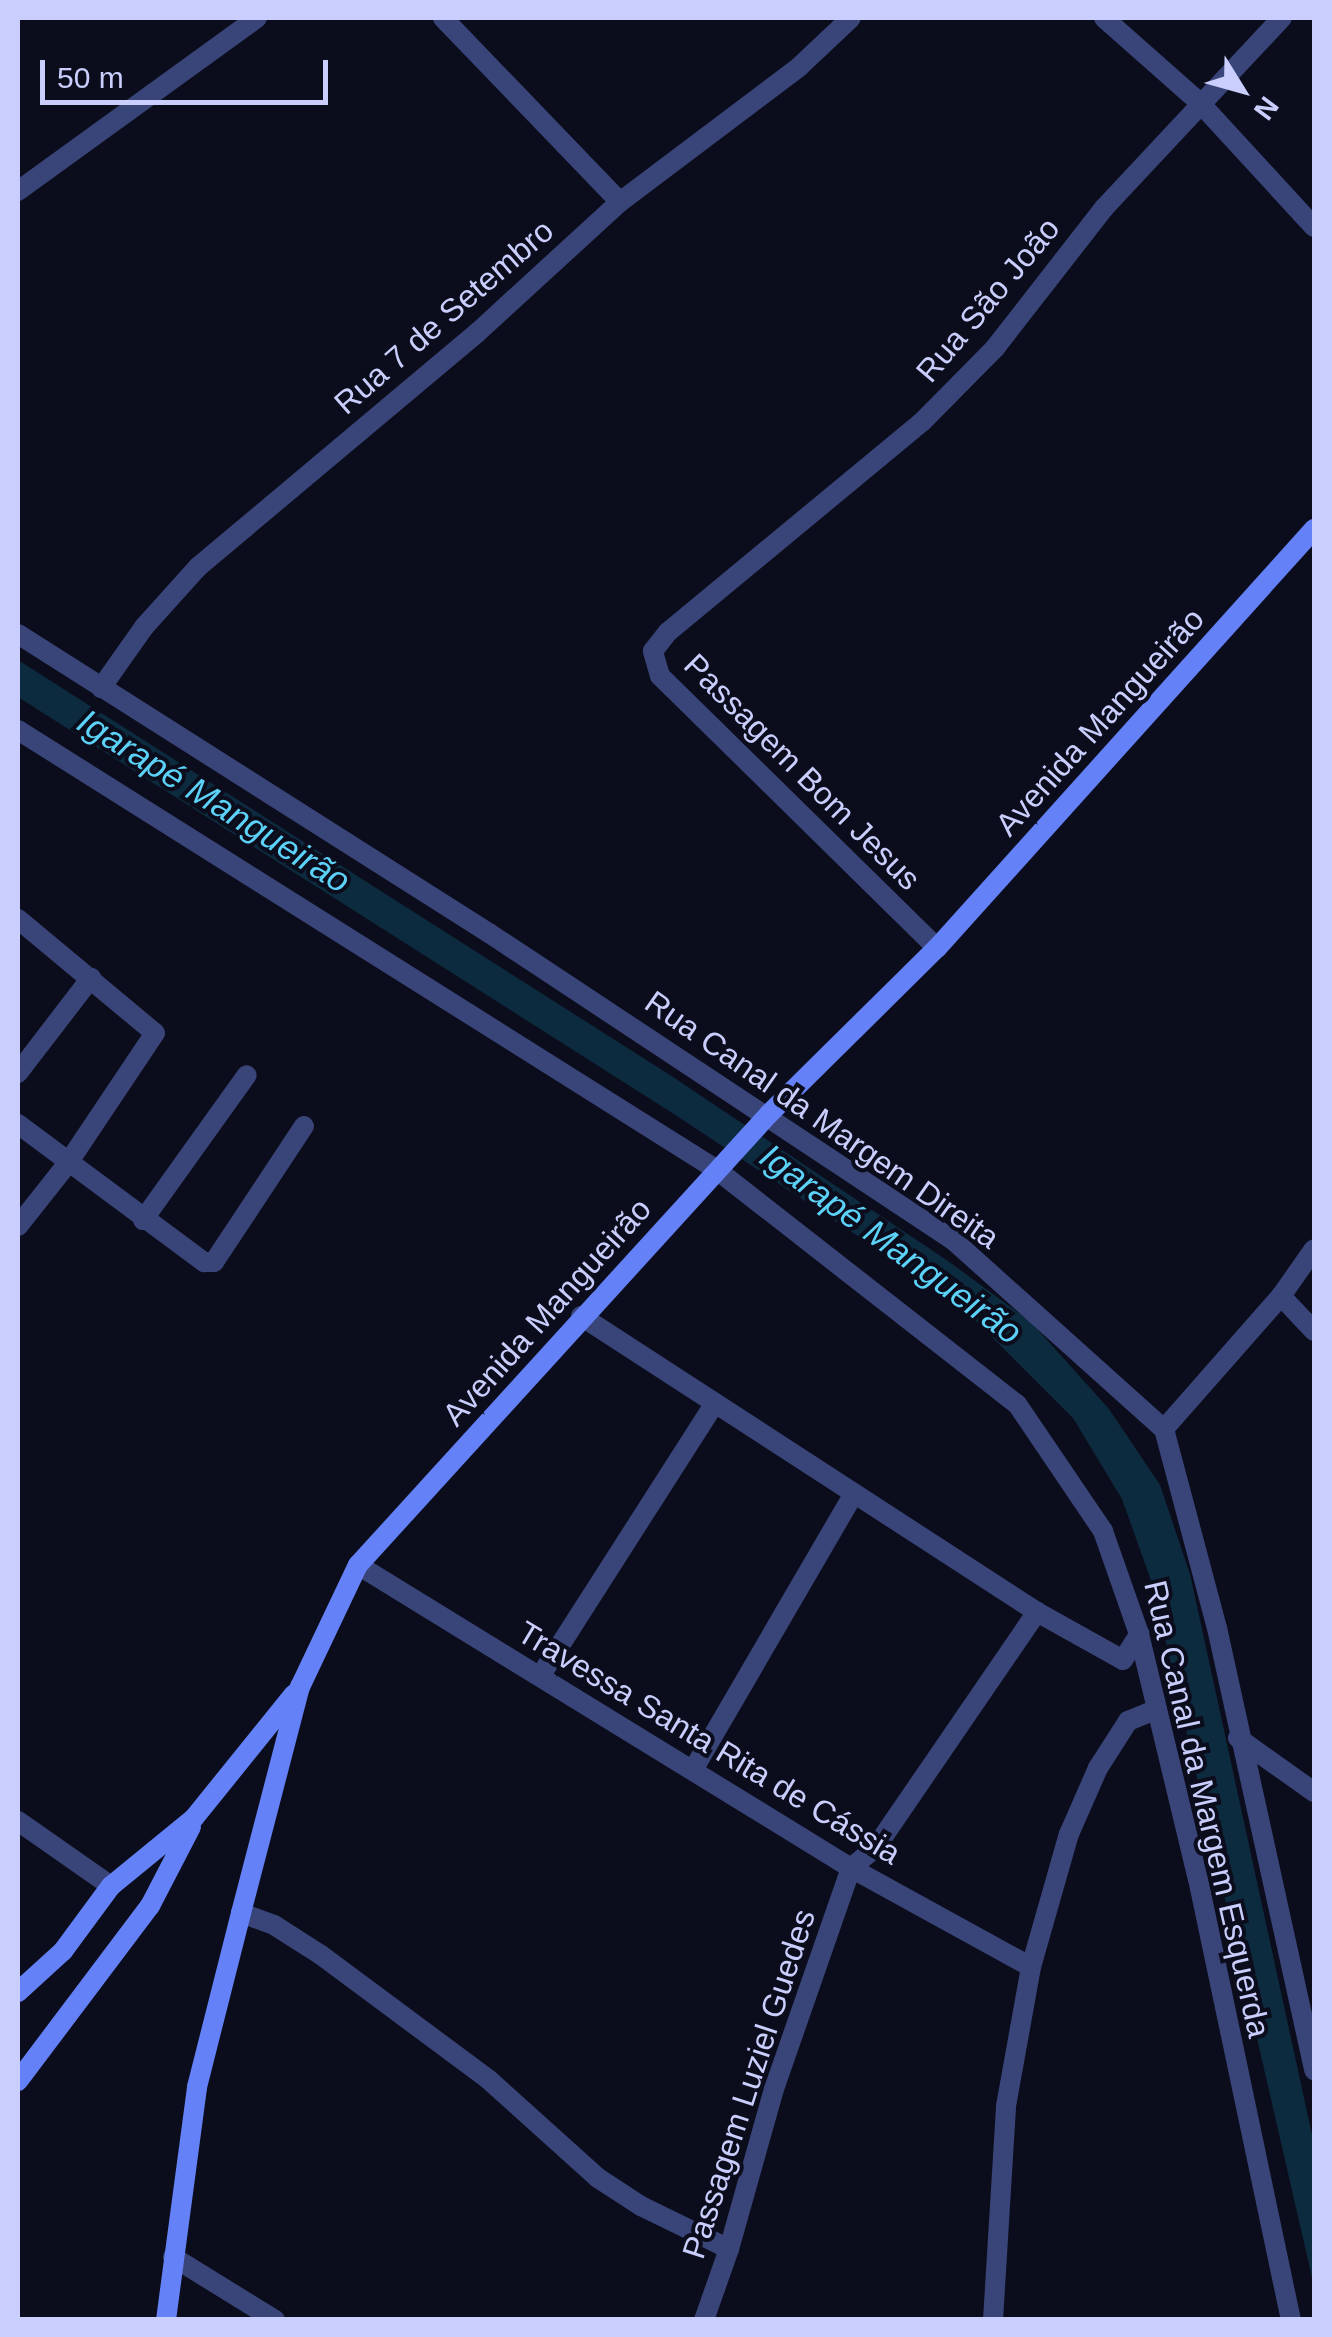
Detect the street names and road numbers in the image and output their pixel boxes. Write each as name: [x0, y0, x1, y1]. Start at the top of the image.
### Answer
street label: Rua São João: [908, 210, 1068, 390]
street label: Rua 7 de Setembro: [327, 211, 561, 423]
street label: Avenida Mangueirão: [988, 600, 1212, 844]
street label: Passagem Bom Jesus: [676, 646, 928, 898]
street label: Rua Canal da Margem Direita: [638, 983, 1006, 1257]
street label: Avenida Mangueirão: [435, 1190, 659, 1434]
street label: Rua Canal da Margem Esquerda: [1136, 1577, 1278, 2041]
street label: Travessa Santa Rita de Cássia: [511, 1613, 907, 1873]
street label: Passagem Luziel Guedes: [674, 1905, 824, 2263]

